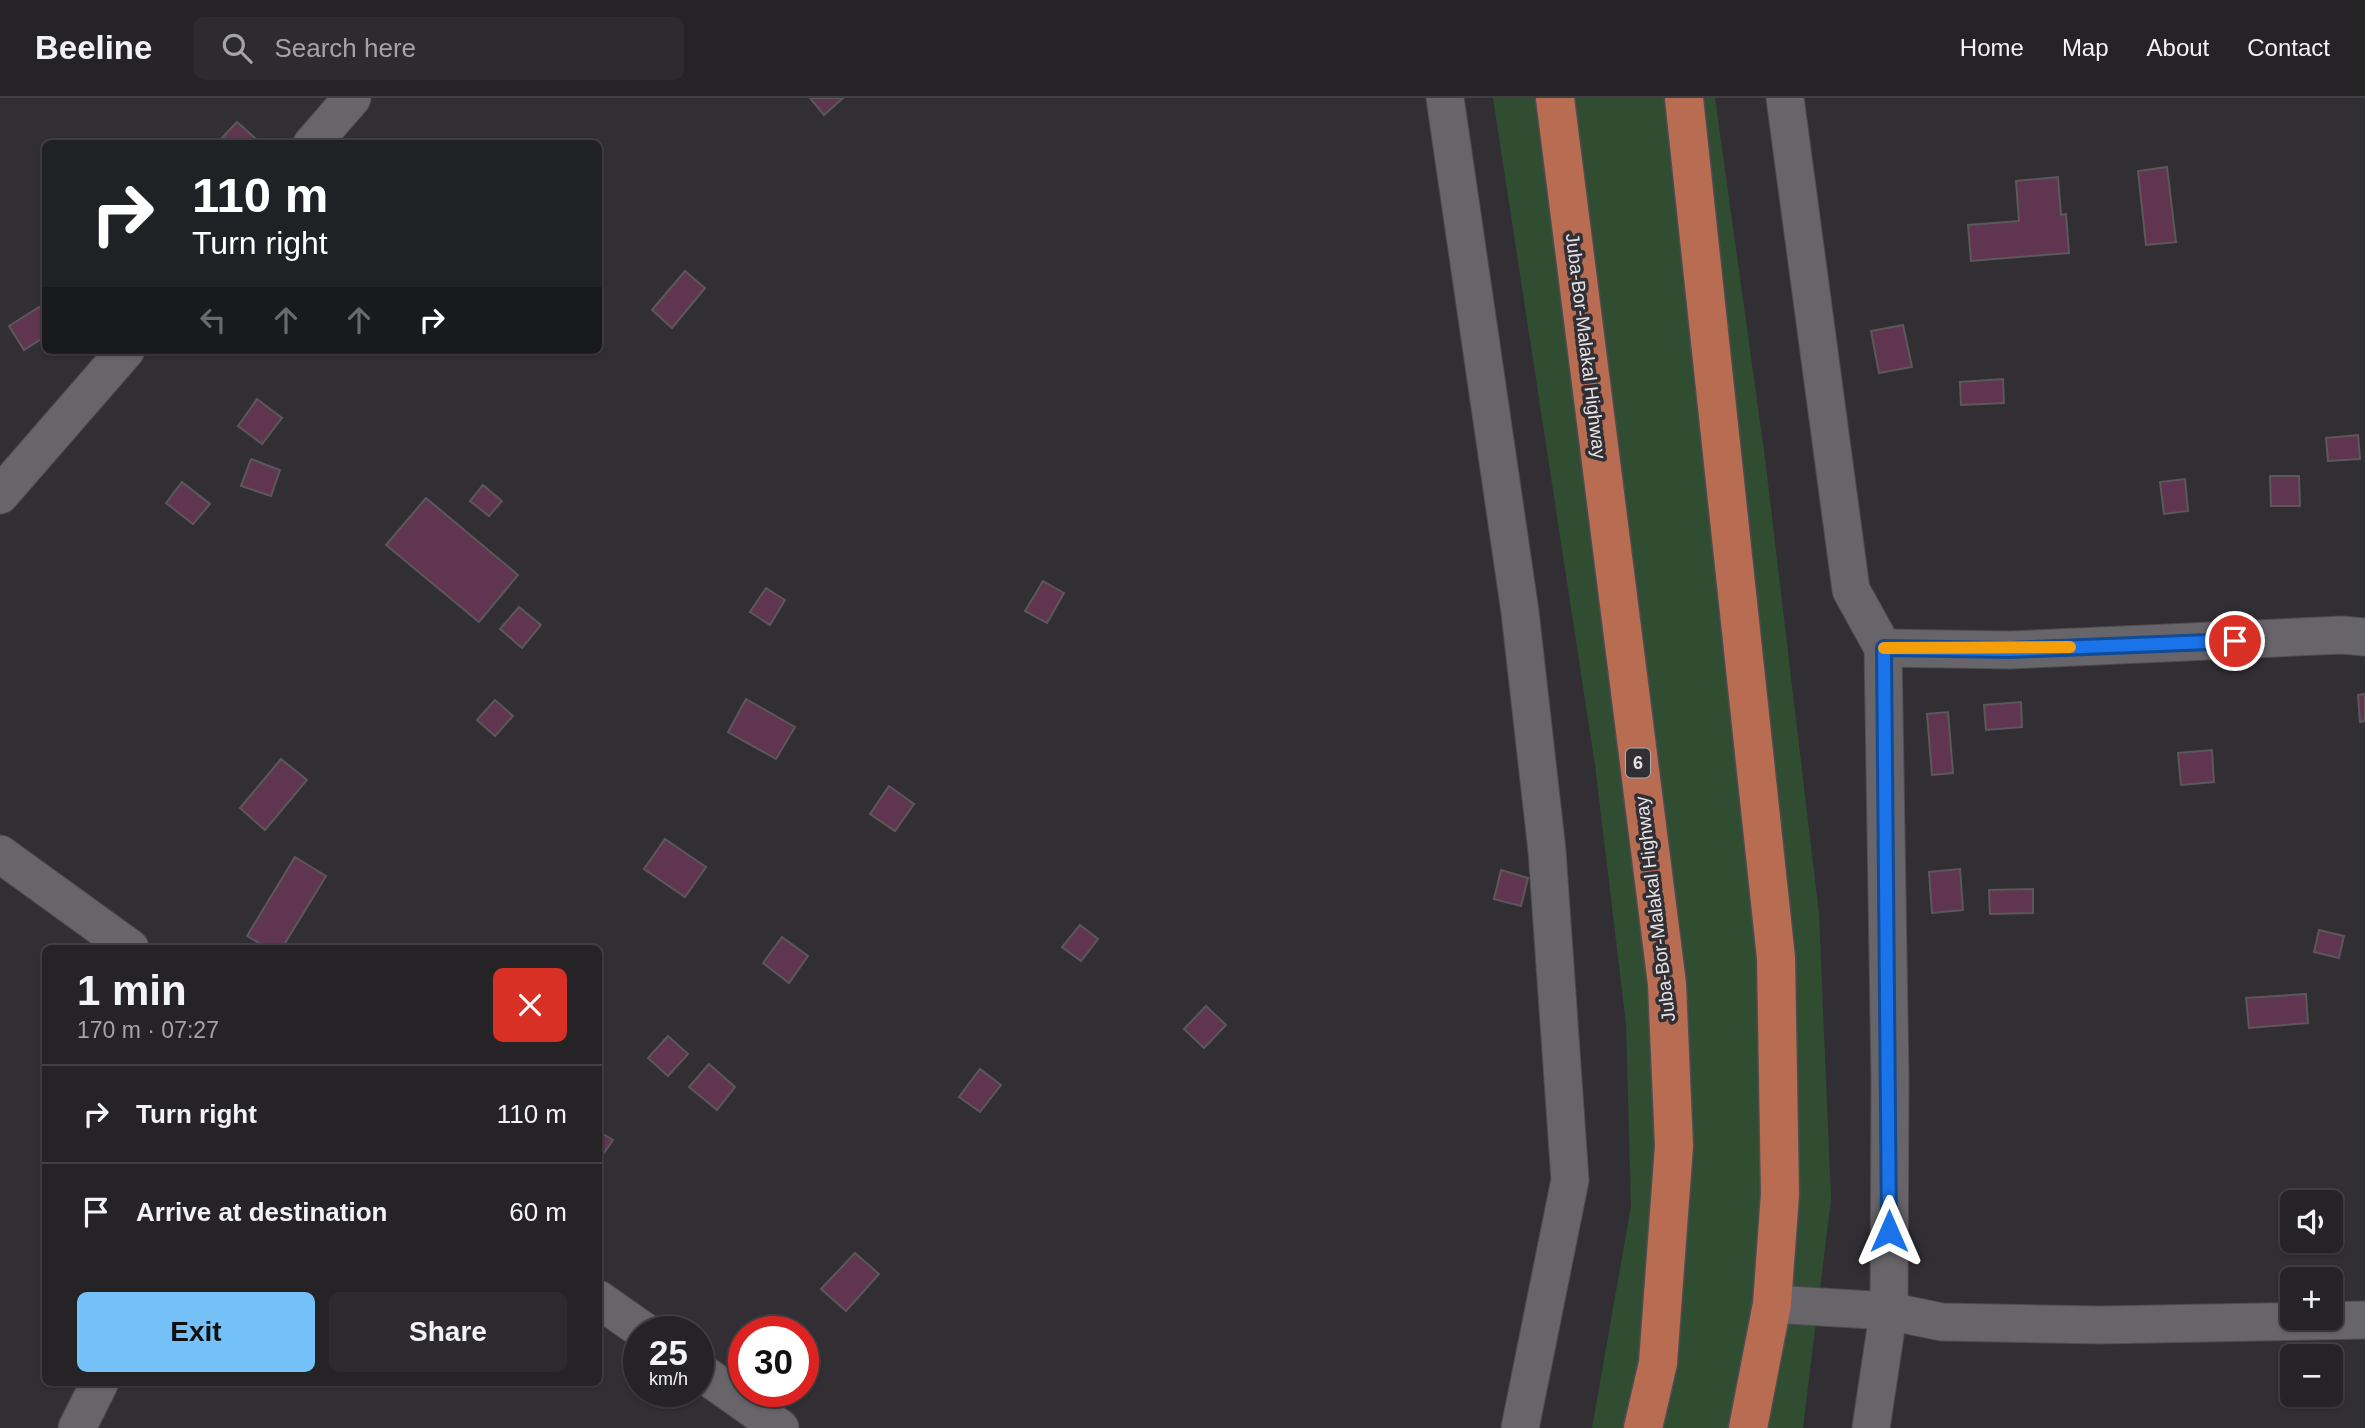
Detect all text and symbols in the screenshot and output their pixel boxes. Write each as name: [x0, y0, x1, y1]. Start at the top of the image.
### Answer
search box: [194, 17, 684, 80]
text: Beeline: [35, 29, 152, 66]
icon: search: [218, 29, 256, 67]
text: Search here: [274, 33, 416, 63]
text: Home: [1960, 34, 2024, 61]
text: Map: [2062, 34, 2109, 61]
text: About: [2147, 34, 2209, 61]
text: Contact: [2247, 34, 2330, 61]
icon: right: [77, 168, 168, 259]
text: 110 m: [192, 168, 328, 222]
text: Turn right: [192, 225, 328, 261]
street label: Juba-Bor-Malakal Highway: [1562, 232, 1610, 460]
icon: left: [194, 301, 232, 339]
icon: ahead: [267, 301, 305, 339]
icon: ahead: [340, 301, 378, 339]
icon: right: [413, 301, 451, 339]
pin: [2205, 611, 2265, 671]
icon: arrive: [2216, 622, 2254, 660]
road number: 6: [1626, 748, 1650, 778]
street label: Juba-Bor-Malakal Highway: [1631, 795, 1679, 1023]
text: 1 min: [77, 967, 187, 1014]
button: close: [493, 968, 567, 1042]
text: 170 m · 07:27: [77, 1017, 219, 1043]
icon: right: [77, 1095, 115, 1133]
text: Turn right: [136, 1099, 257, 1129]
text: 110 m: [497, 1099, 567, 1129]
map controls: [2280, 1190, 2343, 1407]
button: sound: [2280, 1190, 2343, 1253]
icon: arrive: [77, 1193, 115, 1231]
position arrow: [1852, 1194, 1926, 1268]
text: Arrive at destination: [136, 1197, 387, 1227]
text: 60 m: [509, 1197, 567, 1227]
button: +: [2280, 1267, 2343, 1330]
button: Exit: [77, 1292, 315, 1372]
button: Share: [329, 1292, 567, 1372]
speed limit sign: 30: [728, 1316, 819, 1407]
text: 25: [649, 1333, 688, 1372]
button: −: [2280, 1344, 2343, 1407]
text: km/h: [649, 1369, 688, 1389]

